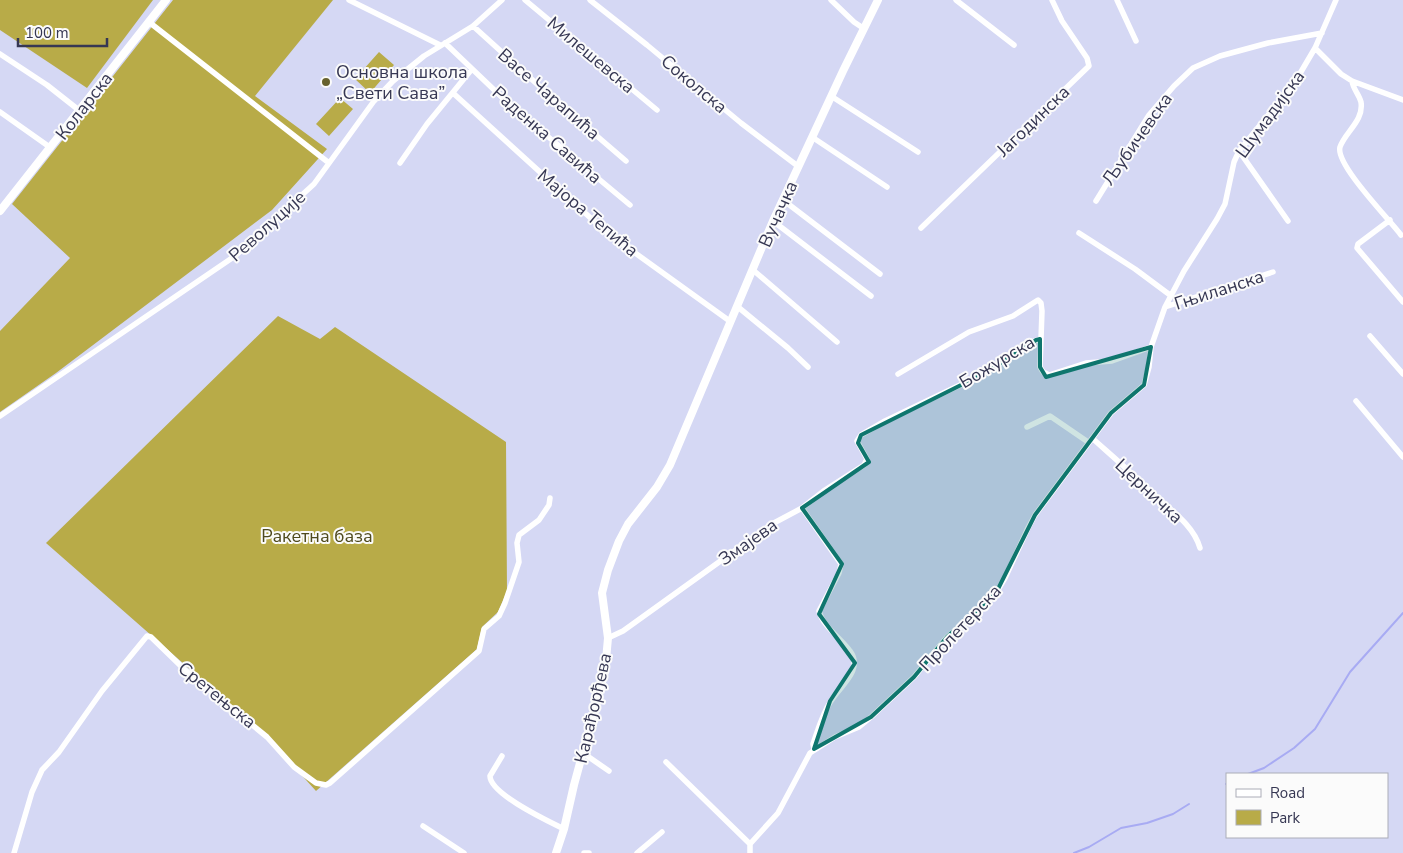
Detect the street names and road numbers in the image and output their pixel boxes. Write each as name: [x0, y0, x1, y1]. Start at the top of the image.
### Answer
street label: Милешевска: [542, 11, 640, 99]
street label: Васе Чарапића: [493, 43, 605, 145]
street label: Соколска: [656, 49, 732, 119]
street label: Шумадијска: [1230, 65, 1310, 163]
street label: Коларска: [50, 67, 118, 145]
street label: Јагодинска: [991, 80, 1075, 163]
street label: Раденка Савића: [487, 81, 607, 189]
street label: Љубичевска: [1096, 88, 1178, 190]
street label: Мајора Тепића: [532, 164, 644, 262]
street label: Вучачка: [753, 177, 803, 251]
street label: Револуције: [223, 185, 311, 267]
street label: Гњиланска: [1171, 264, 1267, 316]
street label: Божурска: [955, 330, 1039, 394]
street label: Церничка: [1110, 453, 1188, 529]
street label: Змајева: [714, 513, 782, 571]
street label: Пролетерска: [914, 579, 1006, 677]
street label: Карађорђева: [569, 650, 617, 766]
street label: Сретењска: [173, 656, 261, 734]

